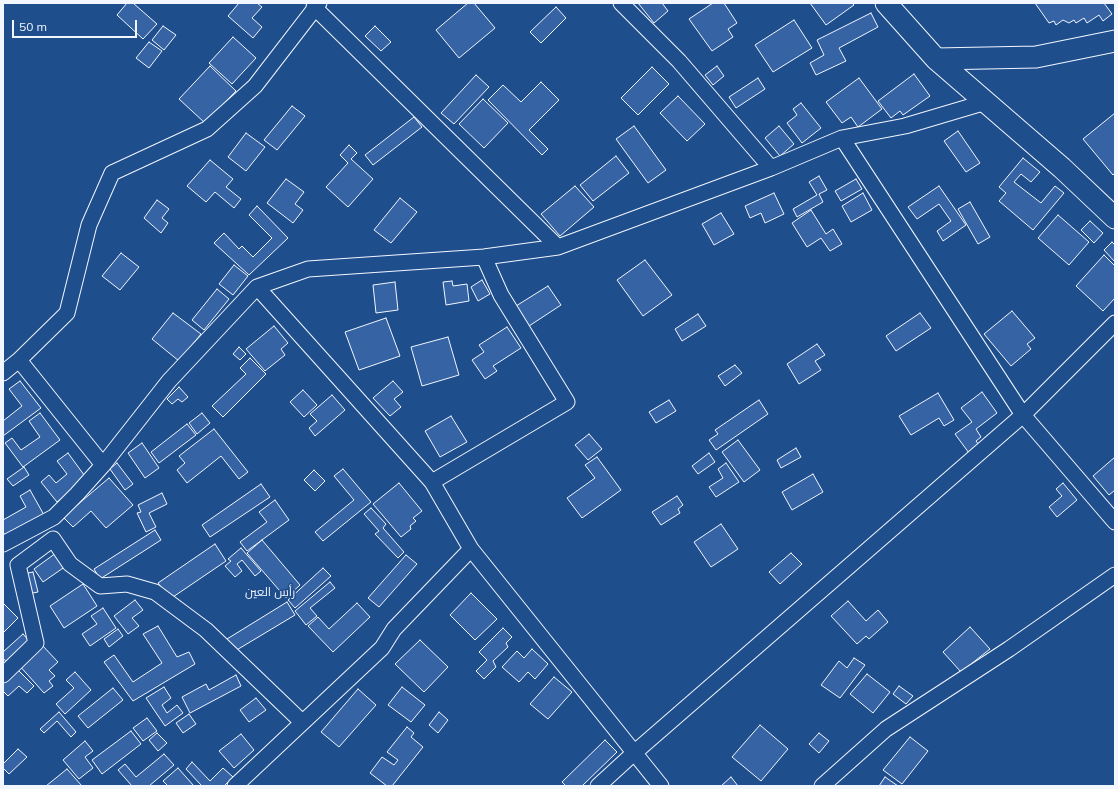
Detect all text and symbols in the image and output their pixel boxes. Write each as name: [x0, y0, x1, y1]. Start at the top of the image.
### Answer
scale bar: [14, 12, 139, 38]
text: 50 m: [19, 19, 47, 34]
district label: رأس العين: [245, 585, 295, 599]

